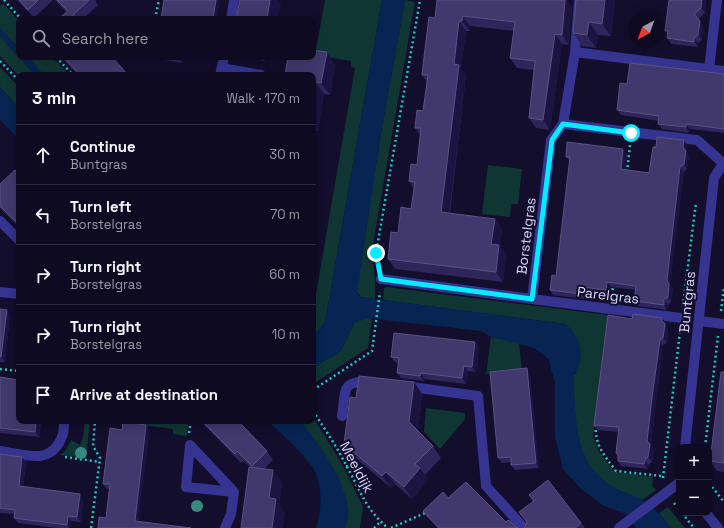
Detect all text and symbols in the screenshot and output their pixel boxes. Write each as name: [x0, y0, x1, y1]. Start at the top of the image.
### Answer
north arrow: [628, 12, 664, 48]
search box: [16, 16, 316, 60]
icon: search: [30, 27, 52, 49]
text: Search here: [62, 29, 148, 48]
text: 3 min: [32, 87, 76, 109]
text: Walk · 170 m: [226, 90, 300, 107]
route start: [622, 124, 640, 142]
text: Continue: [70, 137, 136, 156]
icon: ahead: [32, 144, 54, 166]
text: 30 m: [269, 146, 300, 163]
text: Buntgras: [70, 156, 127, 173]
street label: Borstelgras: [512, 196, 540, 276]
text: Turn left: [70, 197, 132, 216]
icon: left: [32, 204, 54, 226]
text: 70 m: [270, 206, 300, 223]
text: Borstelgras: [70, 216, 142, 233]
route end: [367, 244, 385, 262]
text: Turn right: [70, 257, 141, 276]
icon: right: [32, 264, 54, 286]
text: 60 m: [269, 266, 300, 283]
street label: Buntgras: [675, 270, 699, 334]
text: Borstelgras: [70, 276, 142, 293]
street label: Parelgras: [576, 282, 640, 308]
text: Turn right: [70, 317, 141, 336]
icon: right: [32, 324, 54, 346]
text: 10 m: [272, 326, 300, 343]
text: Borstelgras: [70, 336, 142, 353]
icon: arrive: [32, 384, 54, 406]
text: Arrive at destination: [70, 385, 218, 404]
street label: Meeldijk: [336, 438, 378, 496]
map controls: [676, 444, 712, 516]
button: +: [676, 444, 712, 480]
button: −: [676, 480, 712, 516]

